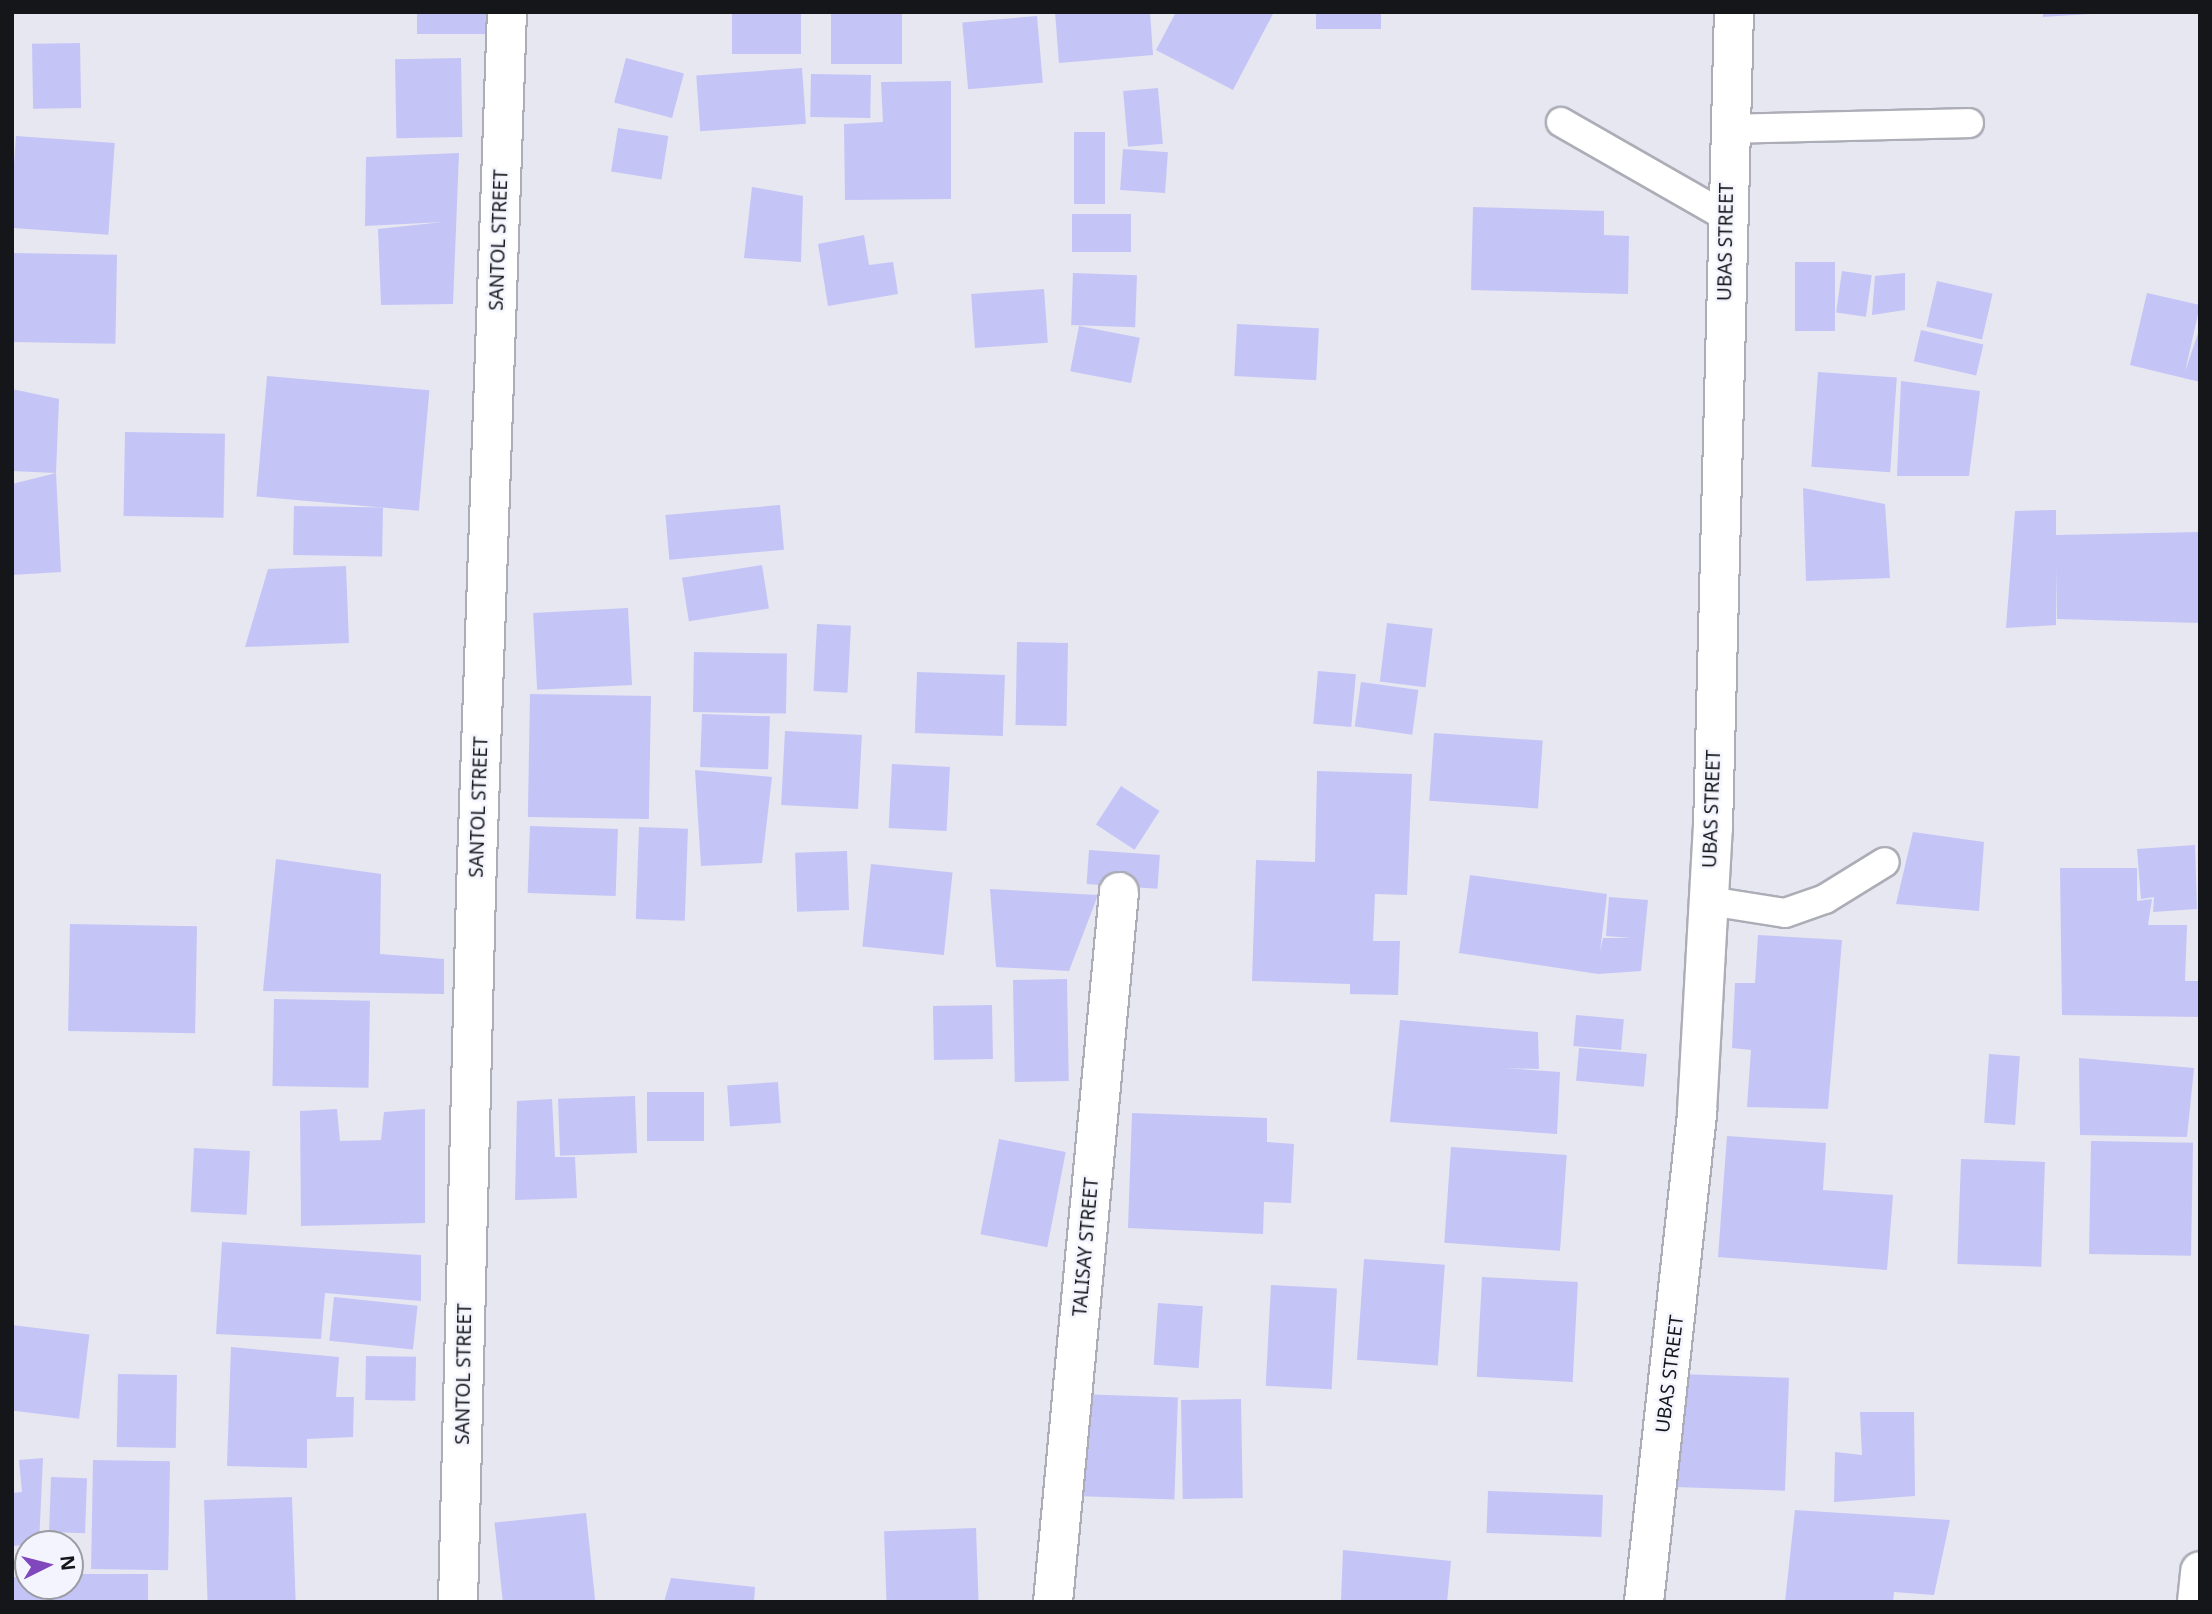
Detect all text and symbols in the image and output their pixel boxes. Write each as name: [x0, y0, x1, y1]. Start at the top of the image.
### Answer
street label: SANTOL STREET: [485, 169, 513, 311]
street label: UBAS STREET: [1714, 183, 1738, 301]
street label: SANTOL STREET: [465, 736, 493, 878]
street label: UBAS STREET: [1699, 750, 1725, 868]
street label: TALISAY STREET: [1069, 1177, 1103, 1317]
street label: SANTOL STREET: [451, 1303, 477, 1445]
street label: UBAS STREET: [1651, 1314, 1689, 1434]
north arrow: [14, 1530, 84, 1600]
text: N: [54, 1554, 82, 1572]

